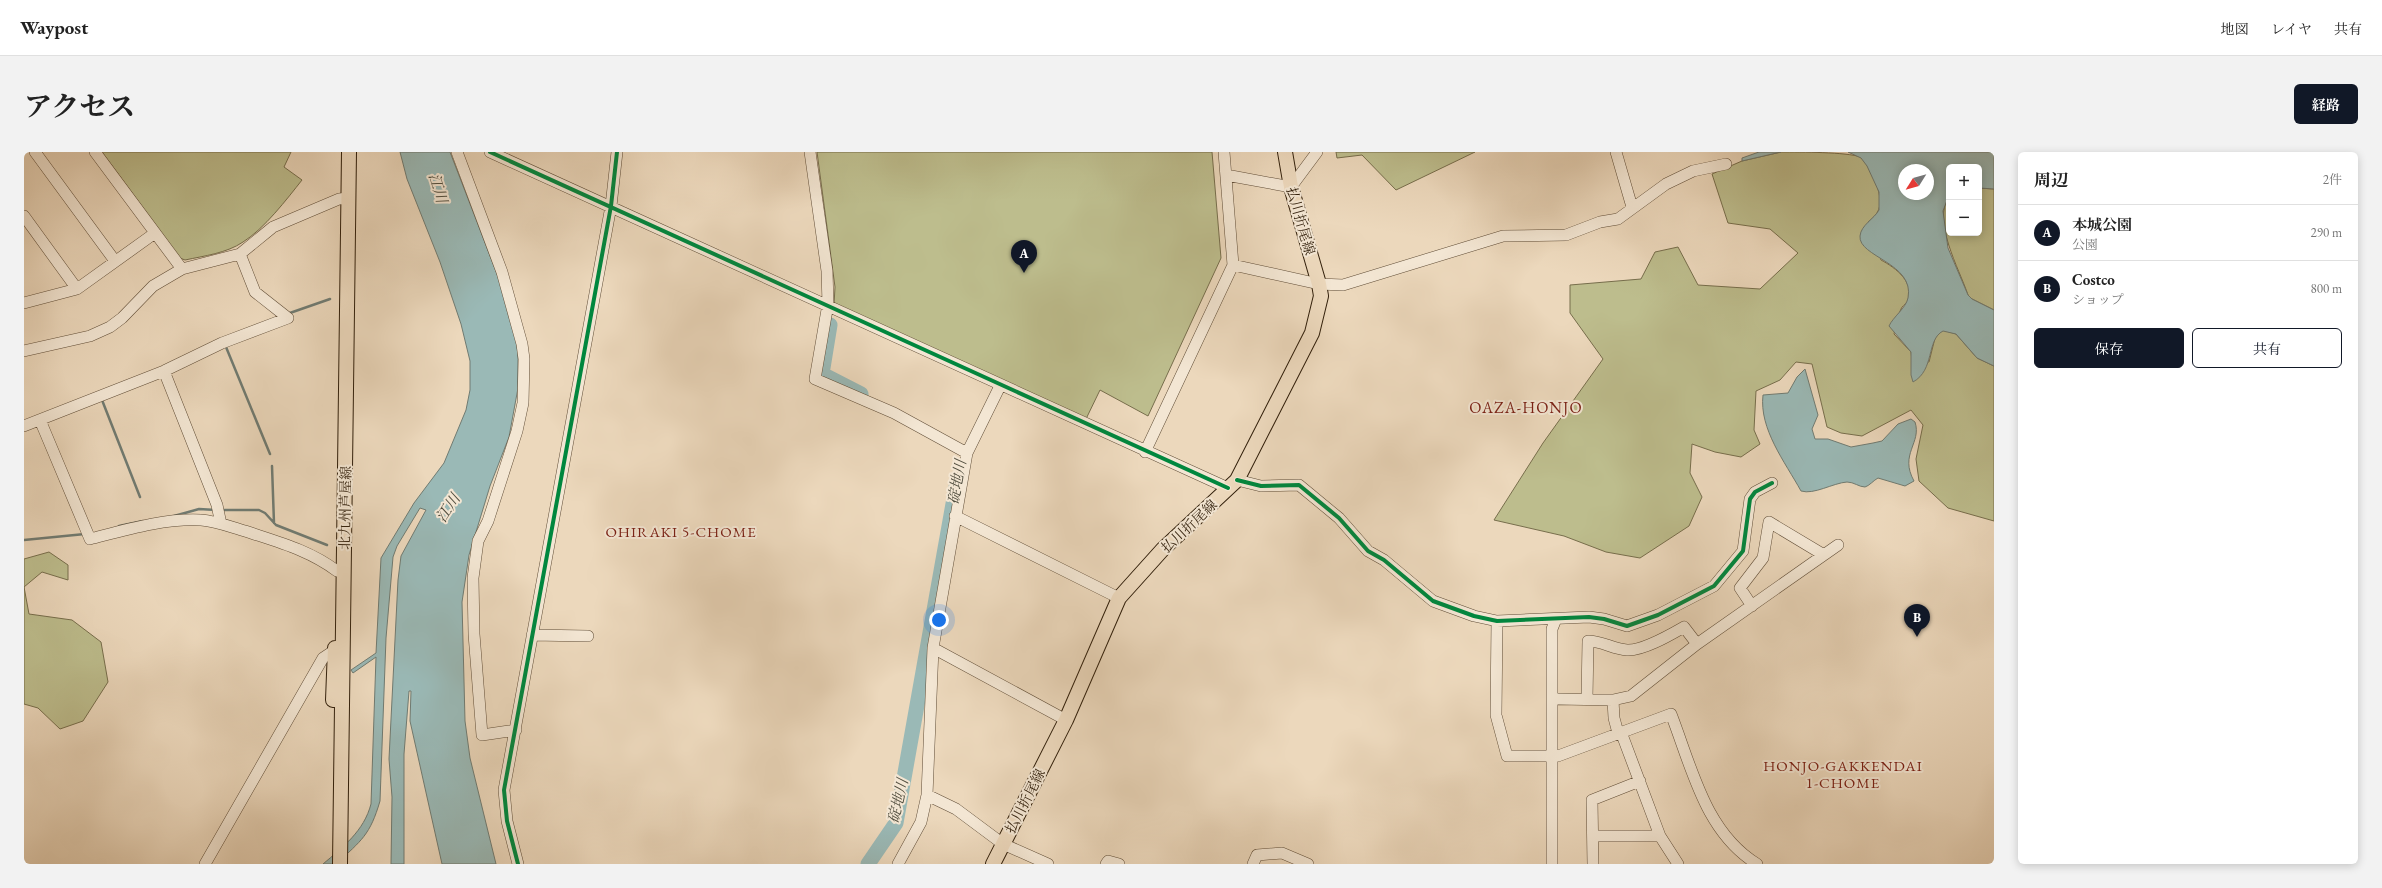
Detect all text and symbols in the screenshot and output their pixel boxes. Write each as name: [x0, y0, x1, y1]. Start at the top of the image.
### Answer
text: Waypost: [20, 15, 88, 40]
text: 地図: [2221, 20, 2249, 38]
text: レイヤ: [2271, 20, 2312, 38]
text: 共有: [2334, 20, 2362, 38]
button: 経路: [2294, 84, 2358, 124]
text: アクセス: [24, 88, 135, 124]
north arrow: [1898, 164, 1934, 200]
map controls: [1946, 164, 1982, 236]
button: +: [1946, 164, 1982, 200]
text: 周辺: [2034, 169, 2068, 191]
water label: 江川: [425, 171, 453, 207]
text: 2件: [2323, 171, 2342, 188]
street label: 払川折尾線: [1283, 185, 1319, 257]
button: −: [1946, 200, 1982, 236]
text: 本城公園: [2072, 215, 2132, 234]
text: A: [2042, 224, 2052, 241]
text: 290 m: [2311, 224, 2342, 241]
text: 公園: [2072, 236, 2098, 253]
pin: A: [1011, 240, 1037, 273]
text: Costco: [2072, 270, 2115, 289]
text: B: [2043, 280, 2051, 297]
text: 800 m: [2311, 280, 2342, 297]
text: ショップ: [2072, 291, 2124, 308]
button: 保存: [2034, 328, 2184, 368]
button: 共有: [2192, 328, 2342, 368]
district label: OAZA-HONJO: [1469, 397, 1583, 418]
water label: 碇地川: [943, 456, 970, 506]
street label: 北九州芦屋線: [335, 466, 355, 550]
water label: 江川: [431, 488, 465, 525]
street label: 払川折尾線: [1157, 496, 1221, 556]
district label: OHIRAKI 5-CHOME: [605, 522, 757, 541]
pin: B: [1904, 604, 1930, 637]
your location: [929, 610, 949, 630]
district label: HONJO-GAKKENDAI 1-CHOME: [1763, 756, 1923, 792]
street label: 払川折尾線: [1001, 766, 1049, 836]
water label: 碇地川: [883, 775, 912, 825]

